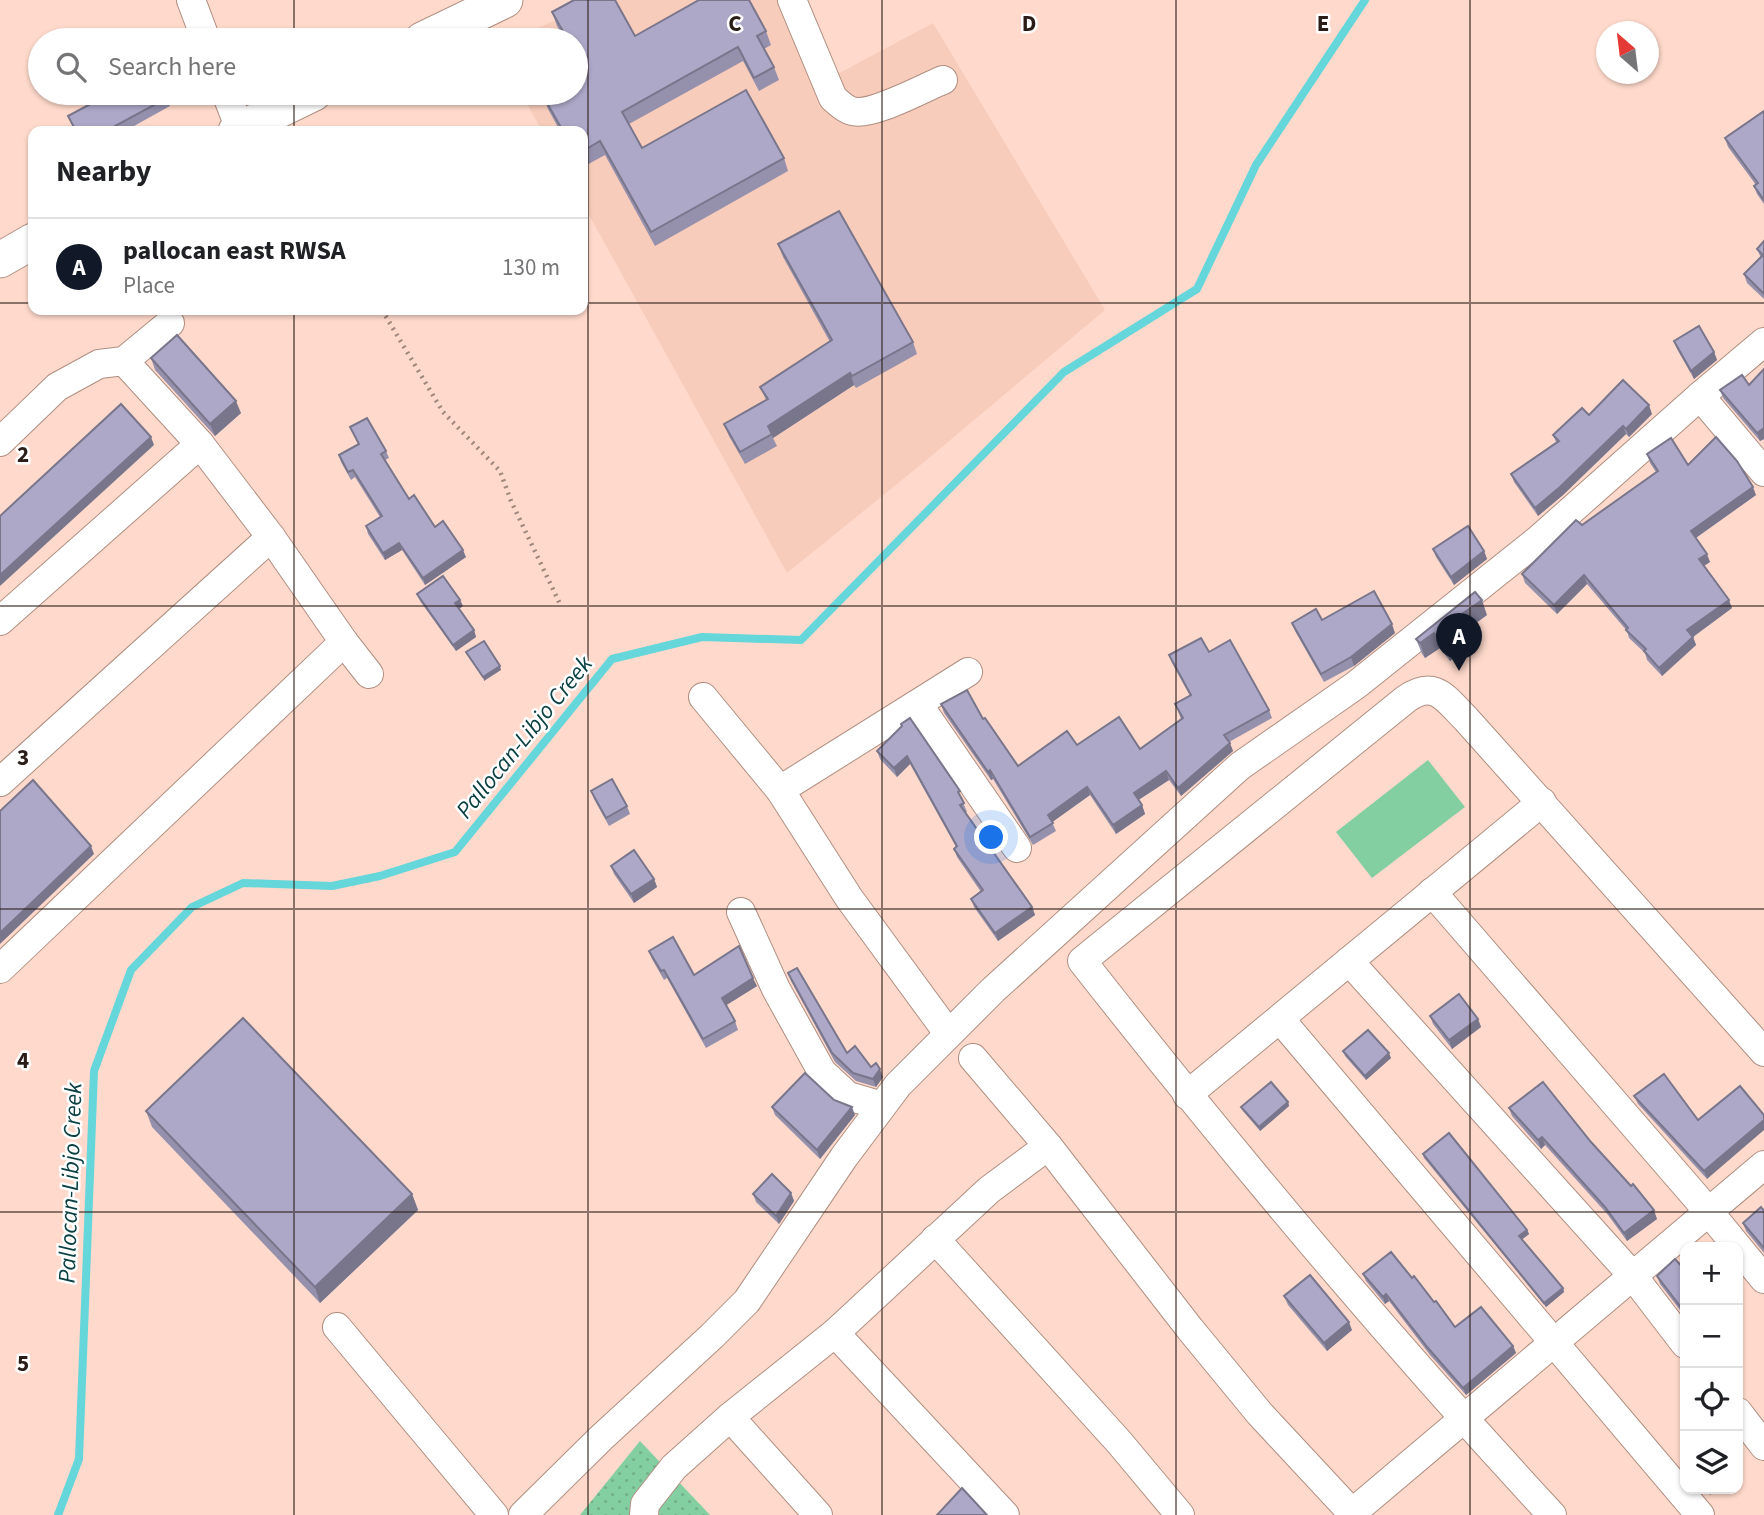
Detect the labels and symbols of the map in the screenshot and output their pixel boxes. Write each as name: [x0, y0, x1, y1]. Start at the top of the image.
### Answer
text: C: [728, 7, 742, 40]
text: D: [1022, 7, 1036, 40]
text: E: [1317, 7, 1329, 40]
north arrow: [1596, 21, 1659, 84]
text: 2: [17, 438, 29, 471]
pin: A: [1436, 613, 1482, 671]
water label: Pallocan-Libjo Creek: [448, 648, 602, 826]
text: 3: [17, 741, 29, 774]
your location: [974, 820, 1008, 854]
text: 4: [17, 1044, 29, 1077]
water label: Pallocan-Libjo Creek: [50, 1081, 92, 1284]
text: 5: [17, 1347, 29, 1380]

